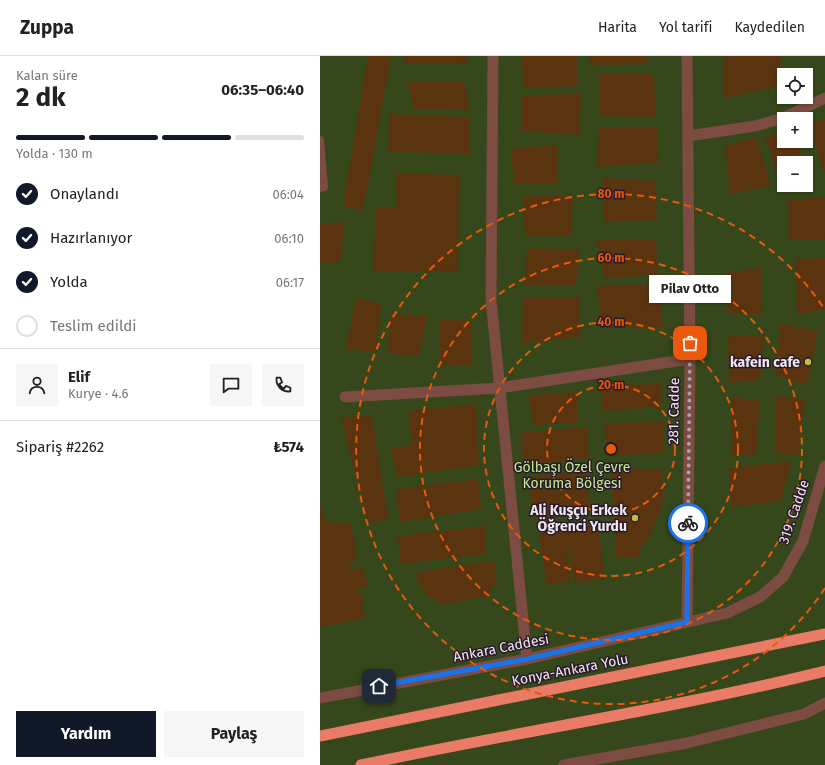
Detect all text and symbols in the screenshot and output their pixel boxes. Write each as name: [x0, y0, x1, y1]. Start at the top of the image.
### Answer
text: Zuppa: [20, 16, 74, 39]
text: Harita: [598, 19, 637, 36]
text: Yol tarifi: [659, 19, 712, 36]
text: Kaydedilen: [734, 19, 805, 36]
text: Kalan süre: [16, 68, 78, 83]
map controls: [777, 68, 813, 192]
button: locate: [777, 68, 813, 104]
text: 06:35–06:40: [221, 81, 304, 99]
text: 2 dk: [16, 82, 66, 113]
button: +: [777, 112, 813, 148]
text: Yolda · 130 m: [16, 146, 93, 161]
button: −: [777, 156, 813, 192]
icon: check: [16, 183, 38, 205]
text: Onaylandı: [50, 185, 119, 203]
text: 06:04: [273, 187, 304, 202]
text: 80 m: [598, 187, 624, 201]
icon: check: [16, 227, 38, 249]
text: Hazırlanıyor: [50, 229, 132, 247]
text: 06:10: [274, 231, 304, 246]
text: 60 m: [598, 251, 624, 265]
icon: check: [16, 271, 38, 293]
text: Yolda: [50, 273, 88, 291]
text: 06:17: [276, 275, 304, 290]
callout: Pilav Otto: [649, 275, 731, 303]
text: Pilav Otto: [661, 281, 719, 296]
text: 40 m: [598, 315, 624, 329]
text: Teslim edildi: [50, 317, 136, 335]
pin: [673, 326, 707, 360]
icon: bag: [679, 332, 701, 354]
place label: kafein cafe: [730, 354, 800, 371]
marker: kafein cafe: [803, 357, 813, 367]
button: person: [16, 364, 58, 406]
button: chat: [210, 364, 252, 406]
button: phone: [262, 364, 304, 406]
text: Elif: [68, 368, 90, 386]
street label: 281. Cadde: [665, 377, 683, 445]
text: 20 m: [598, 378, 624, 392]
text: Kurye · 4.6: [68, 386, 128, 401]
text: Sipariş #2262: [16, 438, 104, 456]
text: ₺574: [273, 438, 304, 456]
centre of rings: [604, 442, 618, 456]
park label: Gölbaşı Özel Çevre Koruma Bölgesi: [514, 458, 630, 492]
street label: 319. Cadde: [775, 478, 813, 546]
place label: Ali Kuşçu Erkek Öğrenci Yurdu: [529, 502, 627, 535]
courier: [668, 503, 708, 543]
icon: bike: [677, 512, 699, 534]
marker: Ali Kuşçu Erkek Öğrenci Yurdu: [630, 513, 640, 523]
street label: Ankara Caddesi: [452, 630, 550, 666]
street label: Konya-Ankara Yolu: [510, 650, 630, 690]
pin: [362, 669, 396, 703]
icon: home: [368, 675, 390, 697]
button: Yardım: [16, 711, 156, 757]
button: Paylaş: [164, 711, 304, 757]

